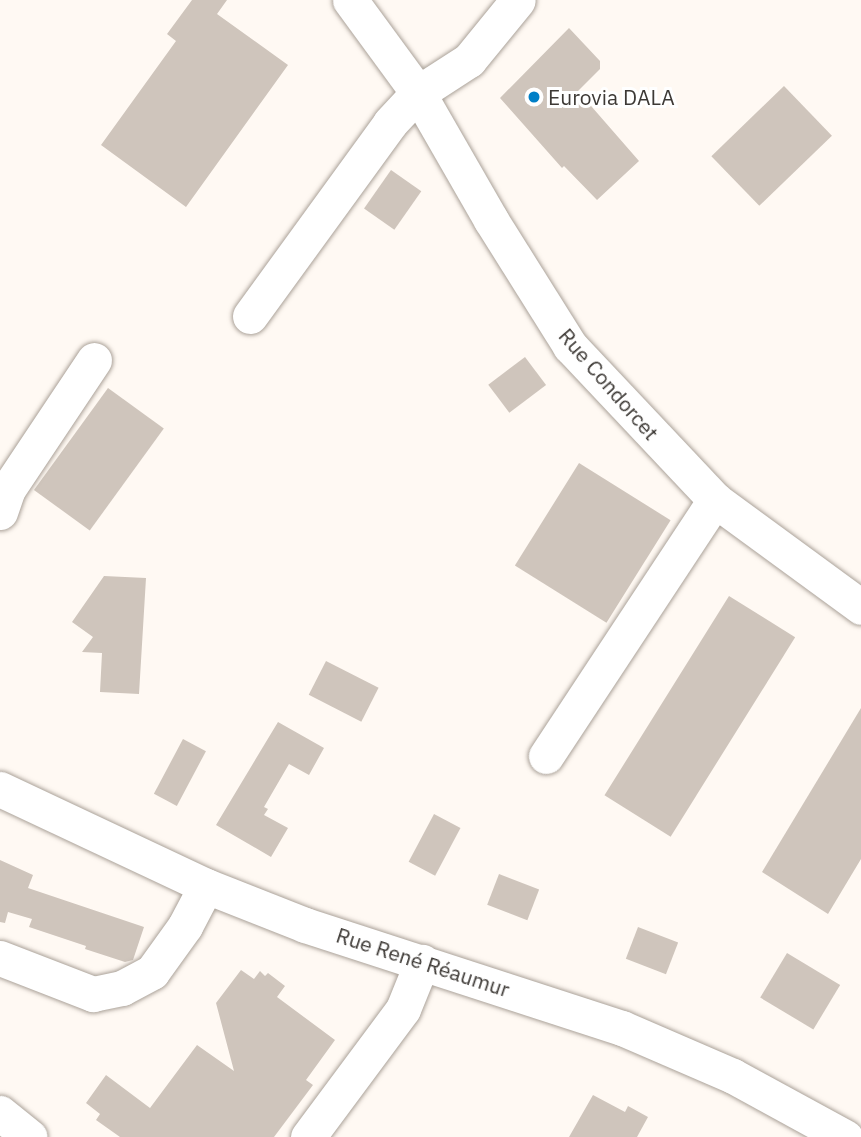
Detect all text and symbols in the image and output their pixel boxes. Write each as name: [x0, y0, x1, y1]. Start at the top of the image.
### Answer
place label: Eurovia DALA: [548, 84, 675, 110]
marker: Eurovia DALA: [526, 89, 542, 105]
street label: Rue Condorcet: [554, 323, 664, 445]
street label: Rue René Réaumur: [333, 922, 513, 1002]

